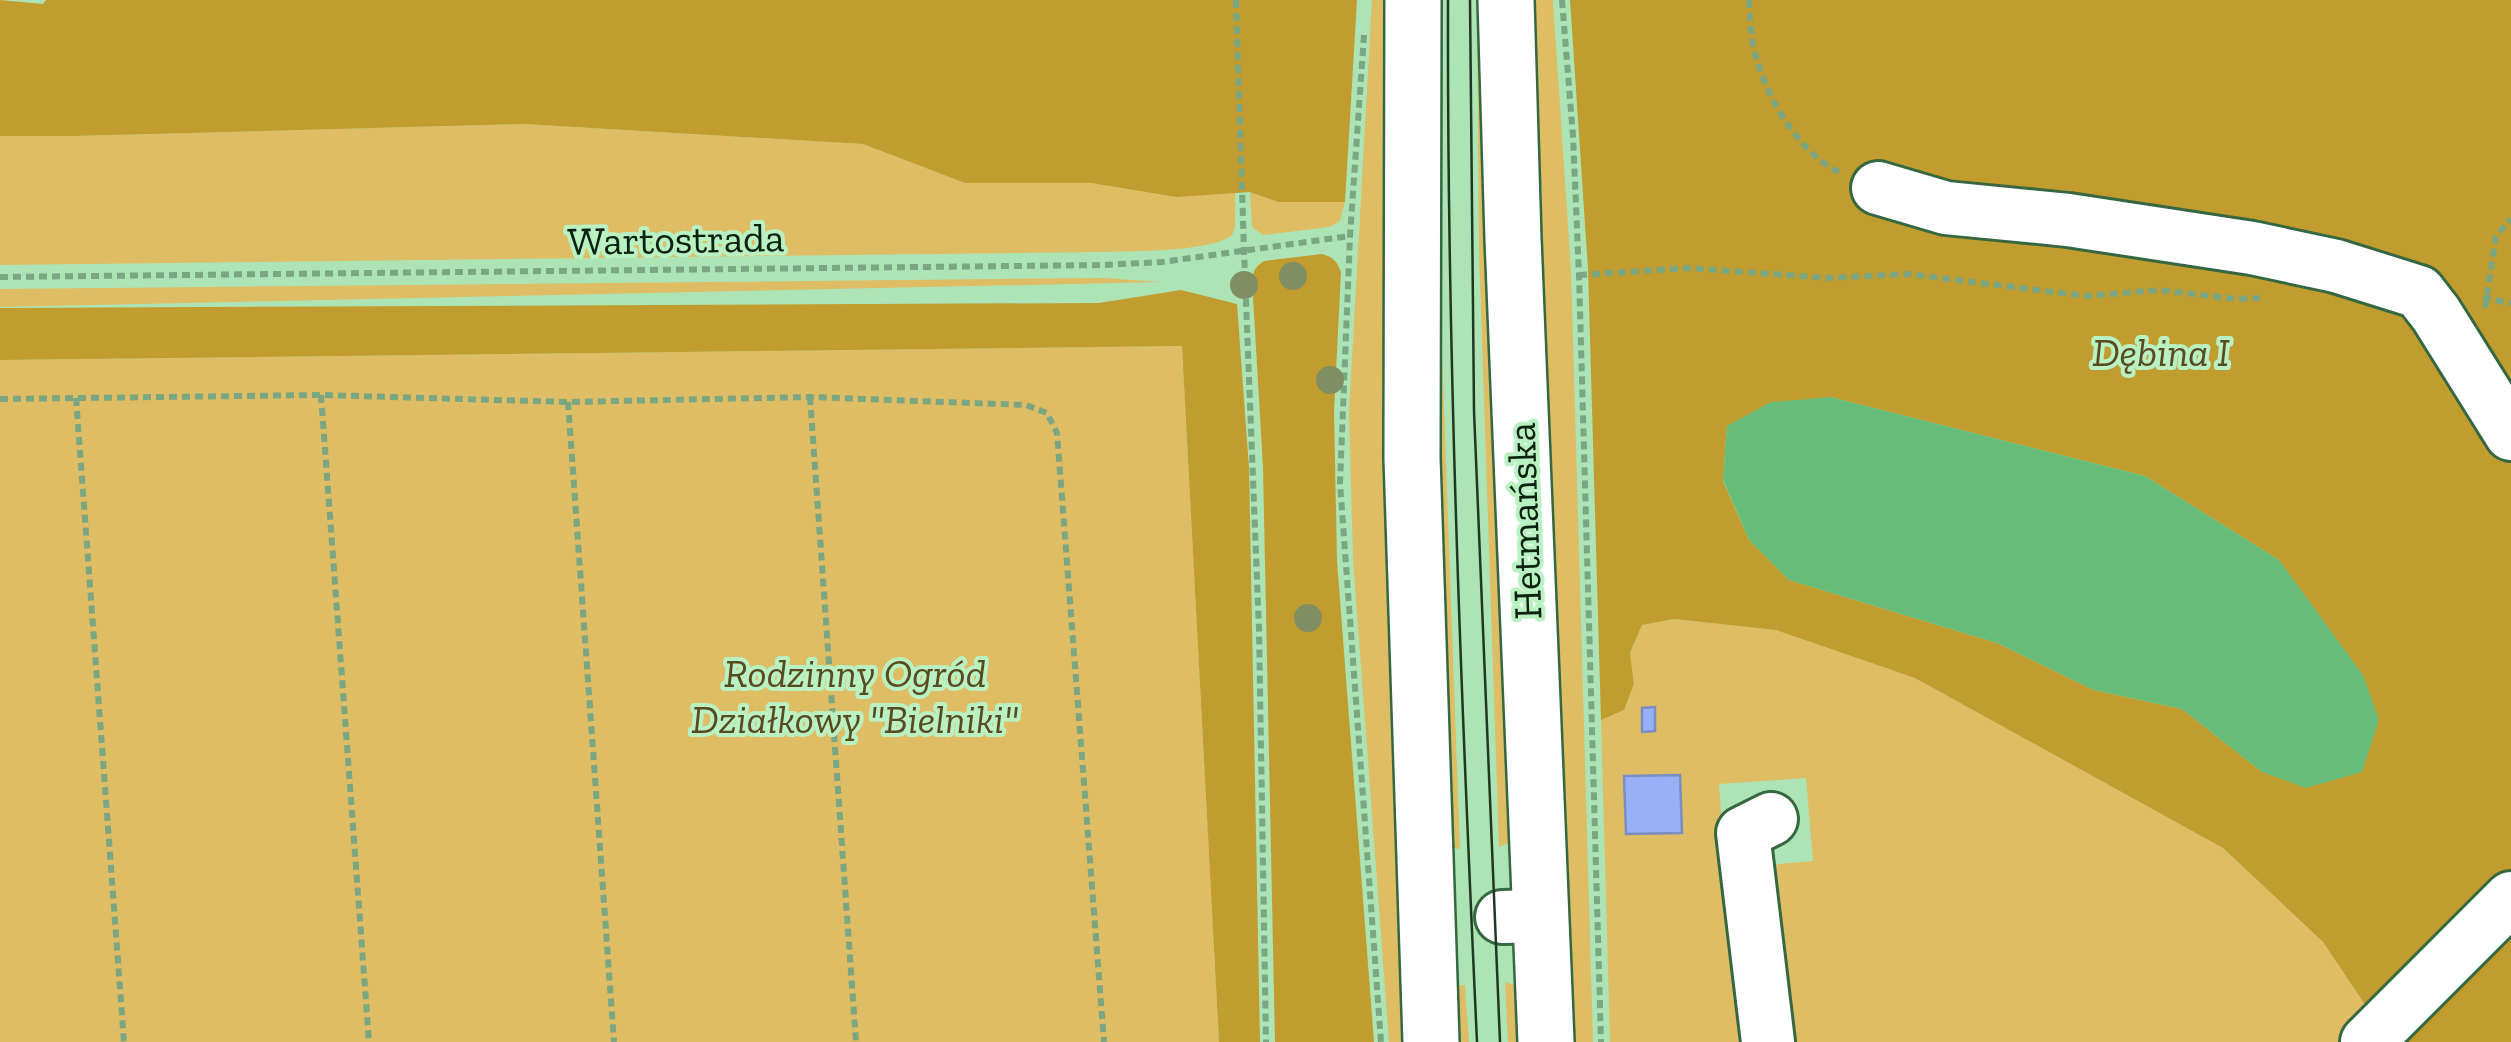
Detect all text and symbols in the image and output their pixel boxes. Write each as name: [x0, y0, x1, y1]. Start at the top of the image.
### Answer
street label: Wartostrada: [567, 213, 785, 265]
park label: Dębina I: [2092, 328, 2230, 376]
street label: Hetmańska: [1497, 422, 1551, 620]
park label: Rodzinny Ogród Działkowy "Bielniki": [691, 649, 1019, 743]

